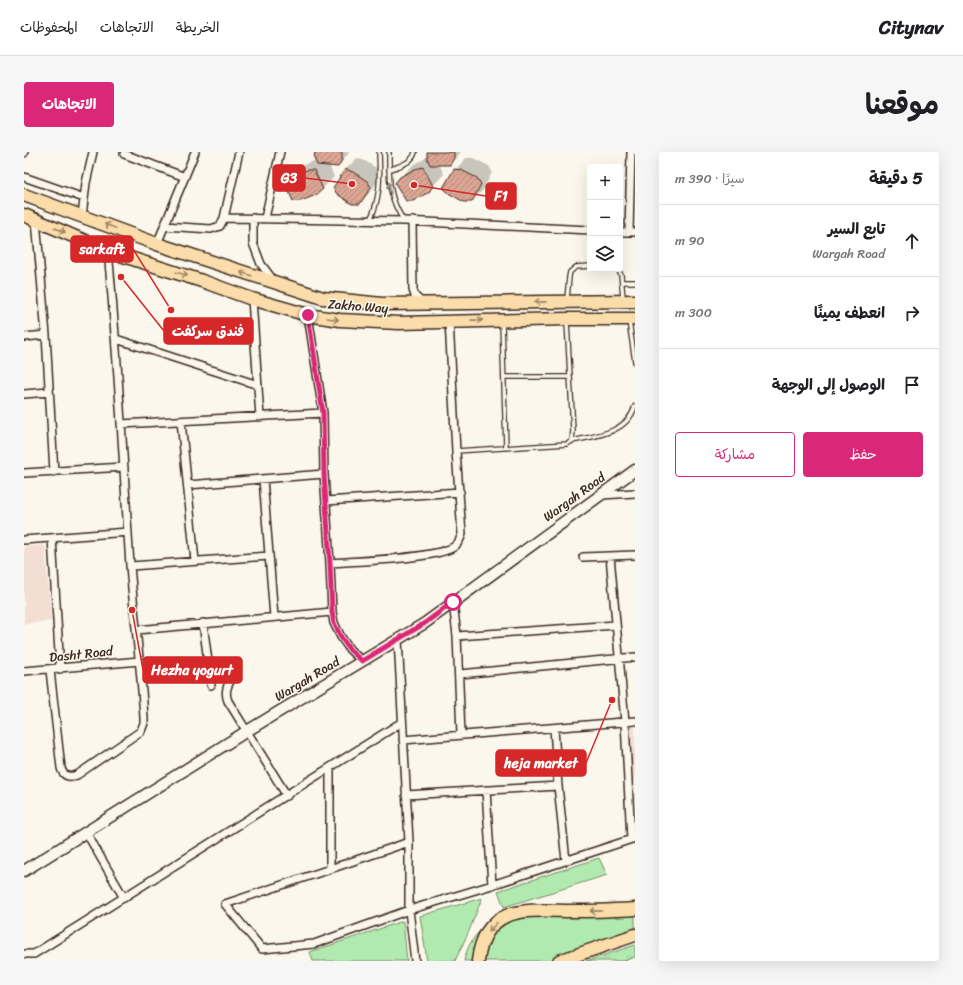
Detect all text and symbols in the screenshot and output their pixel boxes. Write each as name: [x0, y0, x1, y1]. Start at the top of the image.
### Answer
text: Citynav: [879, 11, 943, 44]
text: المحفوظات: [20, 15, 78, 40]
text: الاتجاهات: [100, 15, 154, 40]
text: الخريطة: [176, 15, 219, 40]
text: موقعنا: [865, 80, 939, 129]
button: الاتجاهات: [24, 82, 114, 127]
text: 5 دقيقة: [869, 163, 923, 193]
map controls: [587, 164, 623, 272]
button: +: [587, 164, 623, 200]
callout: G3: [273, 165, 305, 191]
text: G3: [280, 166, 298, 191]
text: سيرًا · 390 m: [675, 167, 745, 190]
one-way arrow: [386, 182, 394, 195]
callout: F1: [486, 183, 516, 209]
text: F1: [493, 184, 508, 209]
button: −: [587, 200, 623, 236]
text: تابع السير: [828, 216, 885, 242]
one-way arrow: [105, 222, 117, 230]
one-way arrow: [53, 227, 65, 234]
text: 90 m: [675, 229, 705, 252]
icon: ahead: [901, 230, 923, 252]
callout: sarkaft: [71, 236, 133, 262]
button: layers: [587, 236, 623, 272]
text: sarkaft: [78, 237, 126, 262]
text: Wargah Road: [812, 242, 885, 265]
one-way arrow: [240, 270, 253, 277]
one-way arrow: [175, 271, 188, 278]
street label: Zakho Way: [327, 292, 389, 320]
one-way arrow: [534, 298, 547, 306]
text: انعطف يمينًا: [814, 300, 885, 326]
text: 300 m: [675, 301, 712, 324]
icon: right: [901, 302, 923, 324]
route end: [299, 306, 317, 324]
one-way arrow: [326, 315, 339, 323]
one-way arrow: [470, 317, 483, 324]
callout: فندق سركفت: [164, 318, 253, 344]
text: فندق سركفت: [172, 319, 244, 344]
text: الوصول إلى الوجهة: [772, 372, 885, 398]
icon: arrive: [901, 374, 923, 396]
button: مشاركة: [675, 432, 795, 477]
button: حفظ: [803, 432, 923, 477]
street label: Wargah Road: [538, 466, 611, 528]
route start: [444, 593, 462, 611]
street label: Dasht Road: [48, 639, 115, 669]
street label: Wargah Road: [270, 650, 345, 708]
callout: Hezha yogurt: [143, 657, 242, 683]
text: Hezha yogurt: [150, 658, 234, 683]
callout: heja market: [496, 750, 586, 776]
text: heja market: [503, 751, 579, 776]
one-way arrow: [590, 907, 603, 915]
one-way arrow: [488, 922, 497, 932]

